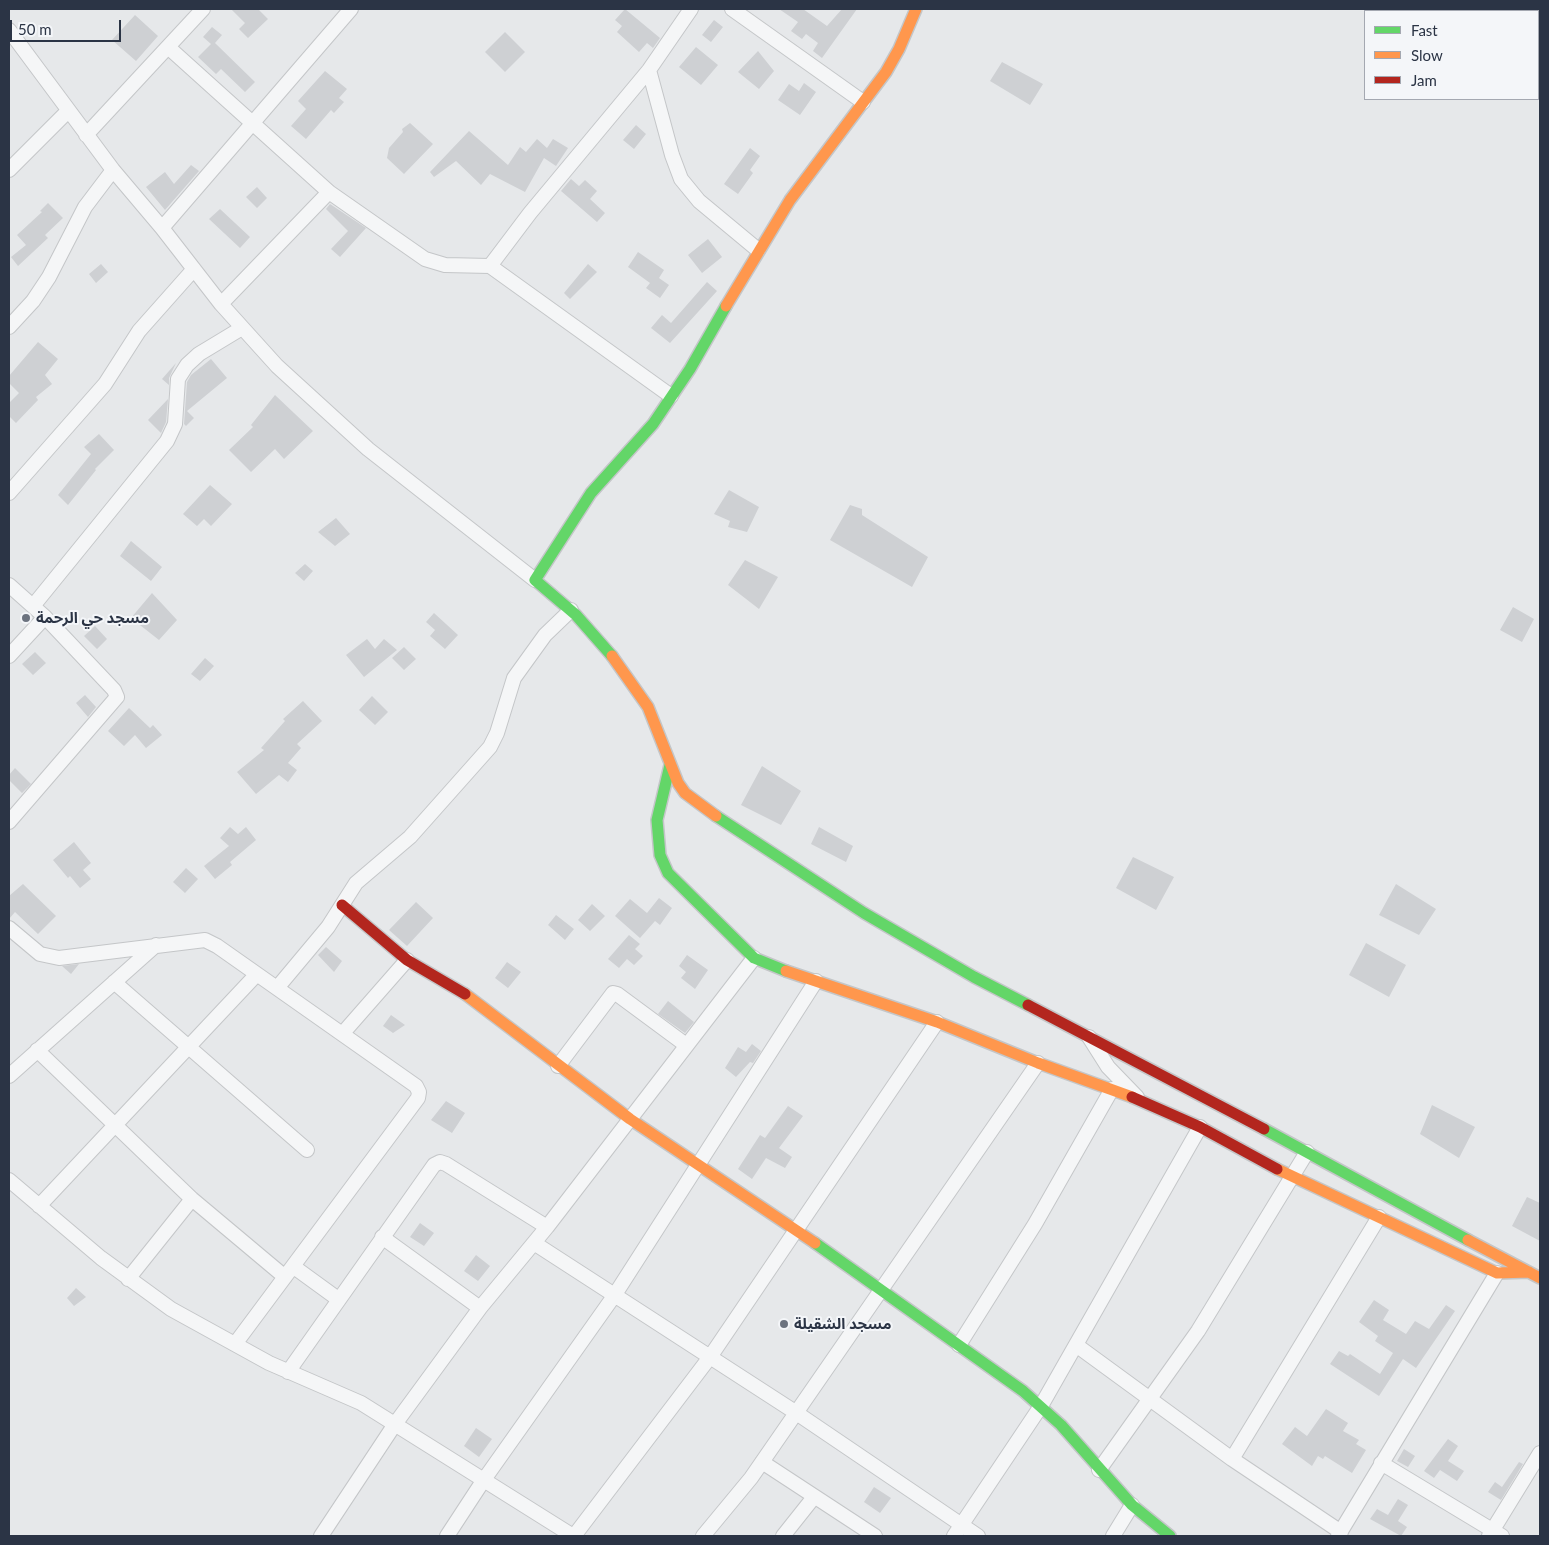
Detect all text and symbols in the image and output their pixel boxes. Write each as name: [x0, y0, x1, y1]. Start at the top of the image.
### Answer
scale bar: [12, 10, 124, 42]
legend: [1364, 10, 1539, 100]
text: 50 m: [18, 20, 52, 38]
text: Fast: [1411, 21, 1438, 39]
text: Slow: [1411, 46, 1443, 64]
text: Jam: [1411, 71, 1437, 89]
place label: مسجد حي الرحمة: [36, 609, 149, 627]
marker: مسجد حي الرحمة: [20, 612, 32, 624]
place label: مسجد الشقيلة: [794, 1315, 891, 1333]
marker: مسجد الشقيلة: [778, 1318, 790, 1330]

